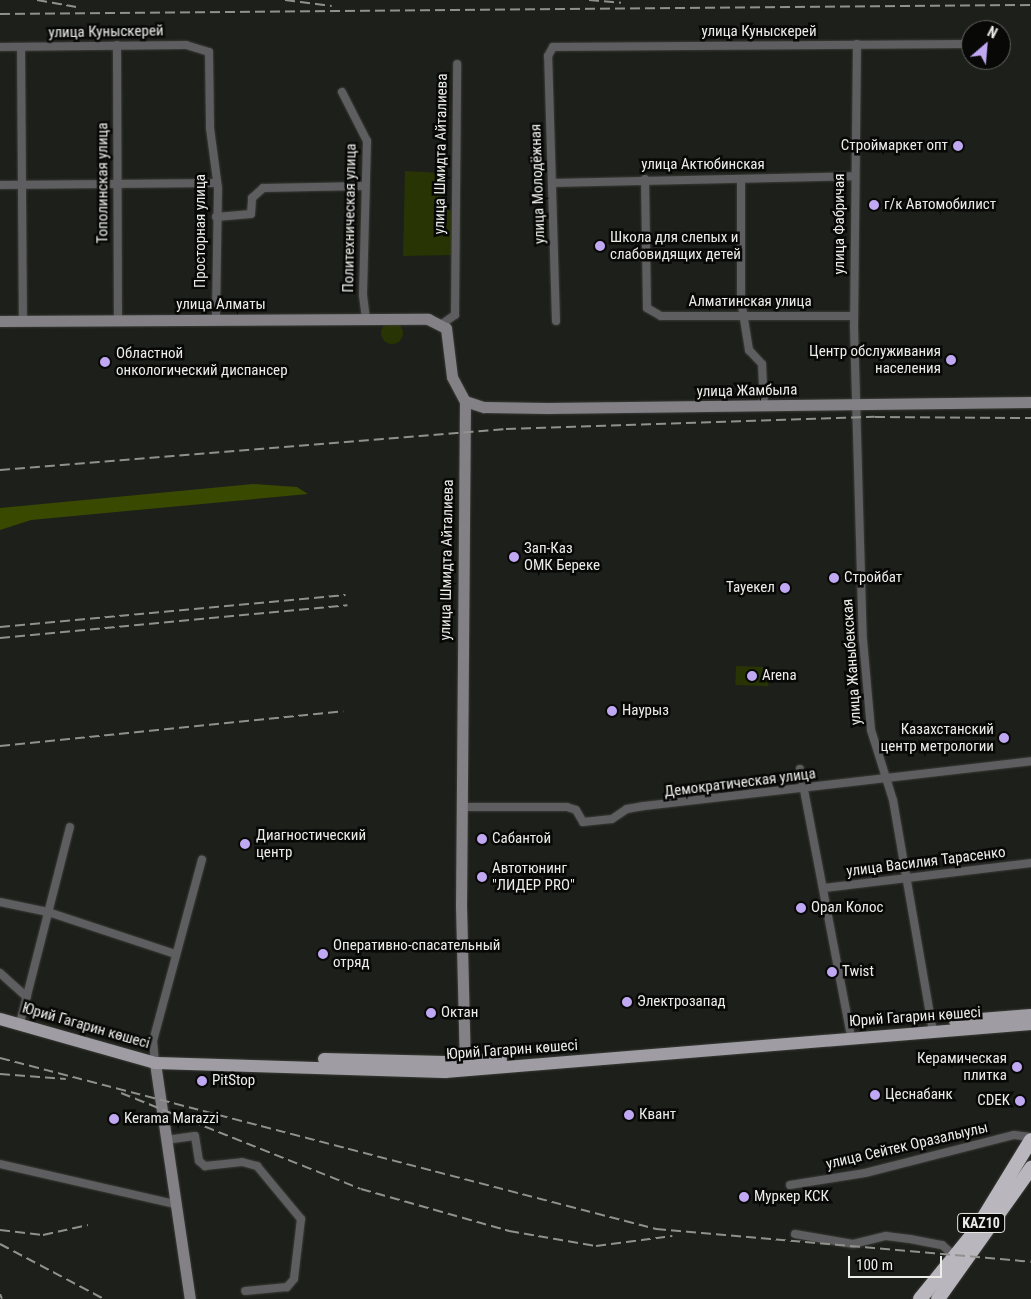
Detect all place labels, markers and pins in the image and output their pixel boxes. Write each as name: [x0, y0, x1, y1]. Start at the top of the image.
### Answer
place label: Строймаркет опт: [841, 137, 948, 155]
marker: Строймаркет опт: [952, 140, 964, 152]
place label: г/к Автомобилист: [884, 196, 996, 214]
marker: г/к Автомобилист: [868, 199, 880, 211]
place label: Школа для слепых и слабовидящих детей: [610, 228, 741, 263]
marker: Школа для слепых и слабовидящих детей: [594, 240, 606, 252]
place label: Центр обслуживания наcеления: [809, 342, 941, 377]
place label: Областной онкологический диспансер: [116, 344, 288, 379]
marker: Центр обслуживания наcеления: [945, 354, 957, 366]
marker: Областной онкологический диспансер: [98, 355, 112, 369]
place label: Зап-Каз ОМК Береке: [524, 539, 600, 574]
marker: Зап-Каз ОМК Береке: [508, 551, 520, 563]
place label: Стройбат: [844, 569, 902, 587]
marker: Стройбат: [828, 572, 840, 584]
place label: Тауекел: [726, 579, 775, 597]
marker: Тауекел: [779, 582, 791, 594]
place label: Arena: [762, 667, 797, 685]
marker: Arena: [746, 670, 758, 682]
place label: Наурыз: [622, 702, 669, 720]
marker: Наурыз: [606, 705, 618, 717]
place label: Казахстанский центр метрологии: [880, 720, 994, 755]
marker: Казахстанский центр метрологии: [998, 732, 1010, 744]
place label: Диагностический центр: [256, 826, 366, 861]
place label: Сабантой: [492, 830, 551, 848]
marker: Сабантой: [476, 833, 488, 845]
marker: Диагностический центр: [238, 837, 252, 851]
place label: Автотюнинг "ЛИДЕР PRO": [492, 859, 575, 894]
marker: Автотюнинг "ЛИДЕР PRO": [476, 871, 488, 883]
place label: Орал Колос: [811, 899, 883, 917]
marker: Орал Колос: [795, 902, 807, 914]
place label: Оперативно-спасательный отряд: [333, 936, 500, 971]
marker: Оперативно-спасательный отряд: [317, 948, 329, 960]
place label: Twist: [842, 963, 874, 981]
marker: Twist: [826, 966, 838, 978]
place label: Электрозапад: [637, 993, 726, 1011]
marker: Электрозапад: [621, 996, 633, 1008]
place label: Октан: [441, 1004, 478, 1022]
marker: Октан: [425, 1007, 437, 1019]
place label: Керамическая плитка: [917, 1049, 1007, 1084]
marker: Керамическая плитка: [1011, 1061, 1023, 1073]
place label: PitStop: [212, 1072, 255, 1090]
marker: PitStop: [196, 1075, 208, 1087]
place label: Цеснабанк: [885, 1086, 953, 1104]
marker: Цеснабанк: [869, 1089, 881, 1101]
place label: CDEK: [977, 1092, 1010, 1110]
marker: CDEK: [1014, 1095, 1026, 1107]
place label: Квант: [639, 1106, 676, 1124]
marker: Квант: [623, 1109, 635, 1121]
place label: Kerama Marazzi: [124, 1110, 219, 1128]
marker: Kerama Marazzi: [108, 1113, 120, 1125]
place label: Муркер КСК: [754, 1188, 829, 1206]
marker: Муркер КСК: [738, 1191, 750, 1203]

